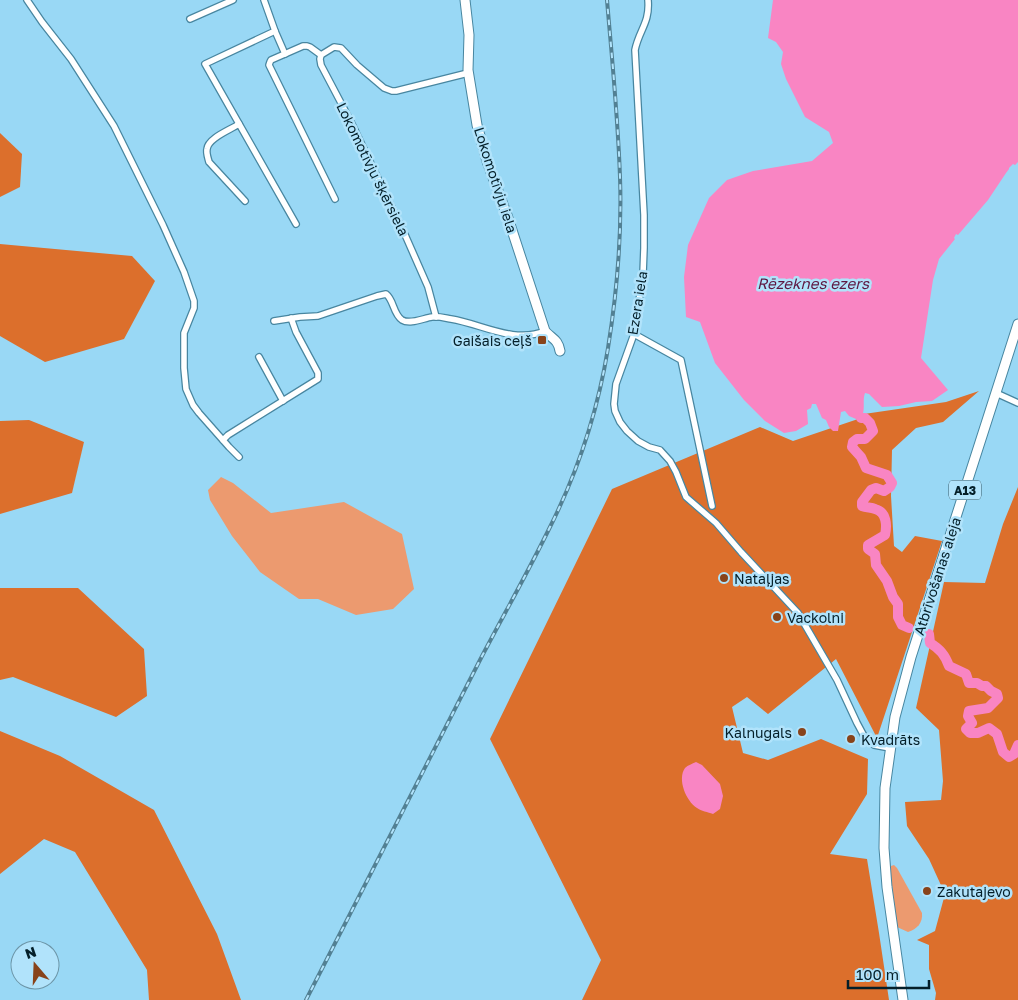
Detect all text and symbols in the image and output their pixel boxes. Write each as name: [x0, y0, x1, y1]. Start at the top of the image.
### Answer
street label: Lokomotīvju šķērsiela: [332, 100, 413, 239]
street label: Lokomotīvju iela: [471, 125, 521, 235]
street label: Ezera iela: [624, 270, 650, 336]
water label: Rēzeknes ezers: [757, 274, 870, 292]
place label: Gaišais ceļš: [453, 332, 532, 349]
marker: Gaišais ceļš: [536, 334, 548, 346]
road number: A13: [949, 480, 981, 500]
street label: Atbrīvošanas aleja: [910, 515, 964, 637]
place label: Nataļjas: [734, 570, 789, 587]
marker: Nataļjas: [718, 572, 730, 584]
place label: Vackolni: [787, 609, 844, 626]
marker: Vackolni: [771, 611, 783, 623]
place label: Kalnugals: [725, 724, 792, 741]
marker: Kalnugals: [796, 726, 808, 738]
place label: Kvadrāts: [861, 731, 920, 748]
marker: Kvadrāts: [845, 733, 857, 745]
place label: Zakutajevo: [937, 883, 1011, 900]
marker: Zakutajevo: [921, 885, 933, 897]
north arrow: [10, 940, 60, 990]
text: N: [23, 942, 38, 962]
scale bar: [848, 958, 929, 990]
text: 100 m: [856, 965, 899, 983]

